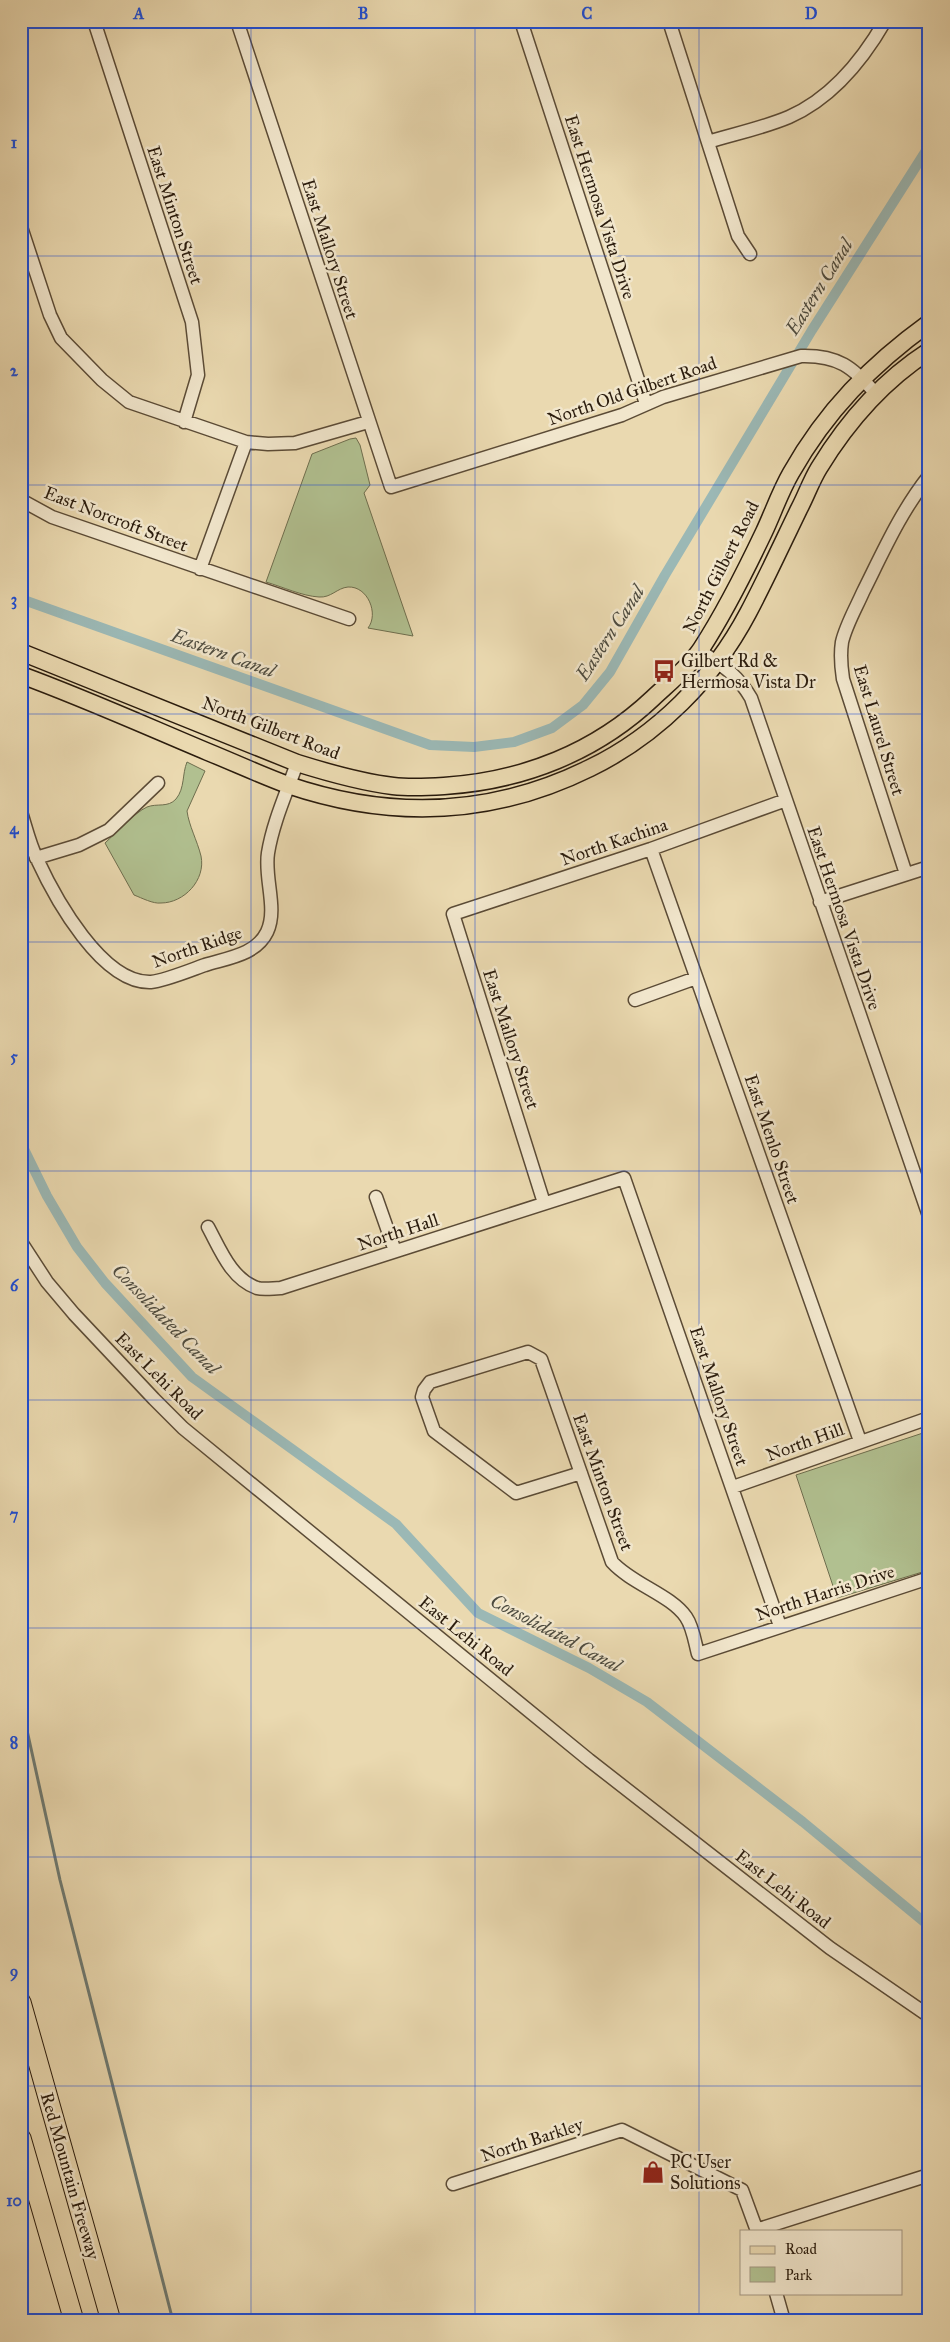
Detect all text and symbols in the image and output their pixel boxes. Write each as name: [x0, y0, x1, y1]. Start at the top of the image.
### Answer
text: A: [133, 4, 145, 23]
text: B: [358, 4, 368, 23]
text: C: [582, 4, 593, 23]
text: D: [805, 4, 818, 23]
street label: East Hermosa Vista Drive: [560, 112, 640, 302]
text: 1: [11, 133, 18, 152]
street label: East Minton Street: [142, 143, 208, 288]
street label: East Mallory Street: [297, 176, 363, 322]
water label: Eastern Canal: [780, 233, 859, 340]
street label: North Old Gilbert Road: [545, 352, 719, 430]
text: 2: [10, 361, 19, 380]
street label: East Norcroft Street: [41, 481, 192, 557]
street label: North Gilbert Road: [678, 497, 764, 637]
water label: Eastern Canal: [570, 579, 650, 686]
text: 3: [11, 590, 17, 610]
water label: Eastern Canal: [167, 623, 280, 683]
place label: Gilbert Rd & Hermosa Vista Dr: [681, 650, 816, 693]
bus stop icon: Gilbert Rd & Hermosa Vista Dr: [651, 658, 677, 684]
street label: East Laurel Street: [849, 662, 909, 799]
street label: North Gilbert Road: [199, 692, 343, 764]
street label: North Kachina: [558, 813, 671, 871]
text: 4: [10, 819, 20, 839]
street label: East Hermosa Vista Drive: [802, 823, 886, 1013]
street label: North Ridge: [149, 921, 245, 974]
street label: East Mallory Street: [478, 966, 544, 1112]
text: 5: [10, 1047, 18, 1066]
street label: East Menlo Street: [740, 1071, 805, 1207]
street label: North Hall: [355, 1209, 441, 1255]
water label: Consolidated Canal: [107, 1259, 226, 1380]
text: 6: [10, 1276, 19, 1295]
street label: East Mallory Street: [685, 1323, 753, 1469]
street label: East Lehi Road: [110, 1327, 208, 1425]
street label: East Minton Street: [568, 1410, 638, 1554]
street label: North Hill: [763, 1418, 847, 1466]
text: 7: [10, 1505, 19, 1524]
street label: North Harris Drive: [753, 1560, 897, 1626]
water label: Consolidated Canal: [487, 1589, 627, 1678]
street label: East Lehi Road: [414, 1591, 518, 1681]
text: 8: [10, 1733, 18, 1752]
street label: East Lehi Road: [731, 1845, 835, 1933]
text: 9: [10, 1962, 18, 1982]
street label: Red Mountain Freeway: [36, 2090, 105, 2263]
street label: North Barkley: [478, 2113, 586, 2167]
place label: PC User Solutions: [670, 2151, 741, 2194]
shop icon: PC User Solutions: [640, 2159, 666, 2185]
text: 10: [6, 2191, 22, 2210]
legend: [740, 2230, 902, 2294]
text: Road: [785, 2240, 817, 2258]
text: Park: [785, 2266, 812, 2284]

